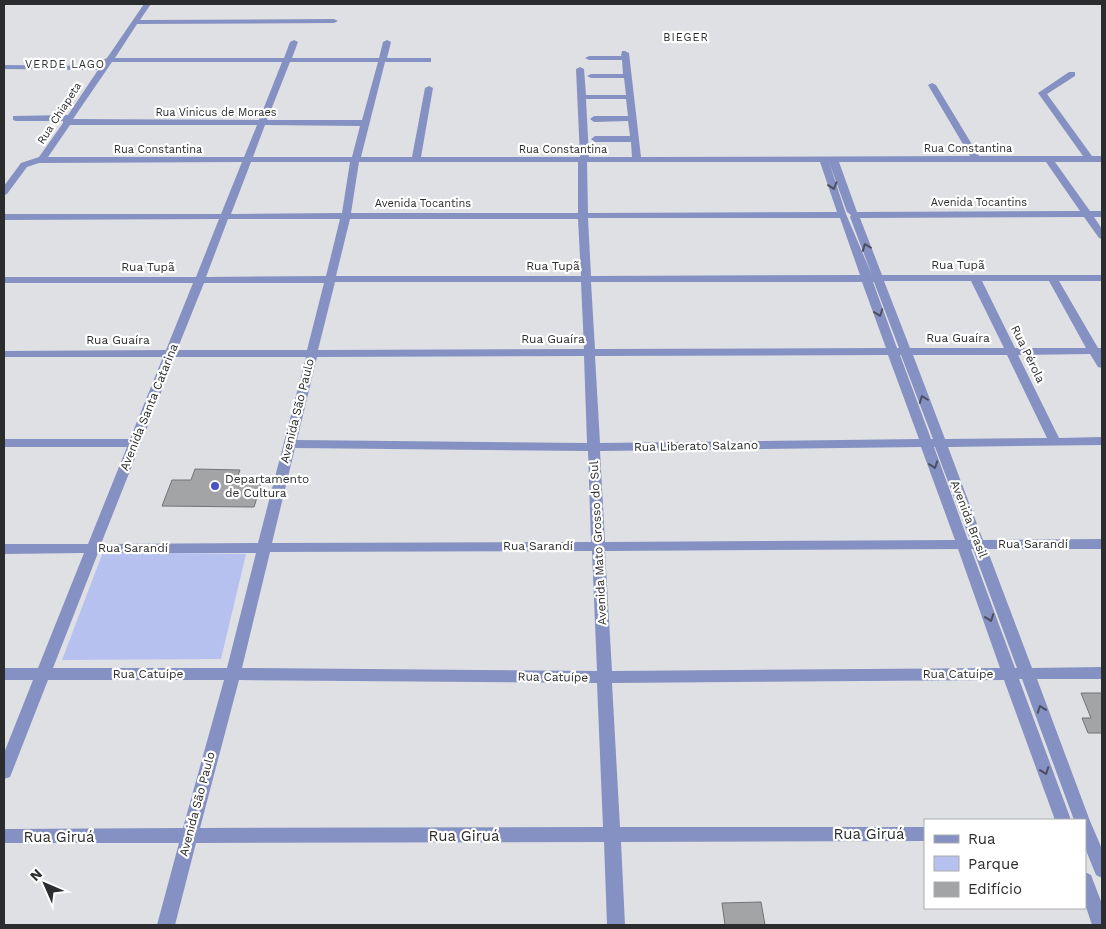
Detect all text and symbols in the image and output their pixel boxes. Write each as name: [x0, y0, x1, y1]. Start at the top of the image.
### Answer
district label: BIEGER: [663, 31, 709, 44]
district label: VERDE LAGO: [25, 58, 105, 71]
street label: Rua Chiapeta: [35, 80, 84, 147]
street label: Rua Vinicus de Moraes: [155, 106, 277, 119]
street label: Rua Constantina: [924, 142, 1012, 155]
street label: Rua Constantina: [114, 143, 202, 156]
street label: Rua Constantina: [519, 143, 607, 156]
one-way arrow: [827, 182, 837, 190]
street label: Avenida Tocantins: [931, 196, 1027, 209]
street label: Avenida Tocantins: [375, 197, 471, 210]
one-way arrow: [862, 243, 872, 252]
street label: Rua Tupã: [931, 258, 985, 272]
street label: Rua Tupã: [526, 259, 580, 273]
street label: Rua Tupã: [121, 260, 175, 274]
one-way arrow: [873, 308, 883, 316]
street label: Rua Pérola: [1008, 323, 1048, 385]
street label: Rua Guaíra: [926, 331, 990, 345]
street label: Rua Guaíra: [521, 332, 585, 346]
street label: Rua Guaíra: [86, 333, 150, 347]
street label: Avenida Santa Catarina: [117, 341, 181, 473]
street label: Avenida São Paulo: [277, 357, 317, 465]
one-way arrow: [919, 396, 929, 404]
street label: Rua Liberato Salzano: [634, 438, 758, 454]
street label: Avenida Mato Grosso do Sul: [587, 460, 609, 626]
one-way arrow: [928, 461, 938, 469]
place label: Departamento de Cultura: [225, 472, 309, 500]
street label: Avenida Brasil: [948, 478, 990, 560]
marker: Departamento de Cultura: [209, 480, 221, 492]
street label: Rua Sarandí: [998, 537, 1068, 551]
street label: Rua Sarandí: [503, 539, 573, 553]
street label: Rua Sarandí: [98, 541, 168, 555]
one-way arrow: [984, 613, 994, 622]
street label: Rua Catuípe: [113, 667, 183, 681]
street label: Rua Catuípe: [923, 667, 993, 681]
street label: Rua Catuípe: [518, 669, 589, 685]
one-way arrow: [1037, 705, 1047, 714]
street label: Avenida São Paulo: [176, 750, 218, 858]
one-way arrow: [1039, 766, 1049, 775]
legend: [924, 819, 1086, 909]
street label: Rua Giruá: [833, 825, 905, 843]
street label: Rua Giruá: [428, 827, 500, 845]
street label: Rua Giruá: [23, 828, 95, 846]
text: Rua: [968, 830, 996, 848]
text: Parque: [968, 855, 1019, 873]
north arrow: [20, 859, 70, 909]
text: N: [26, 865, 45, 884]
text: Edifício: [968, 880, 1022, 898]

